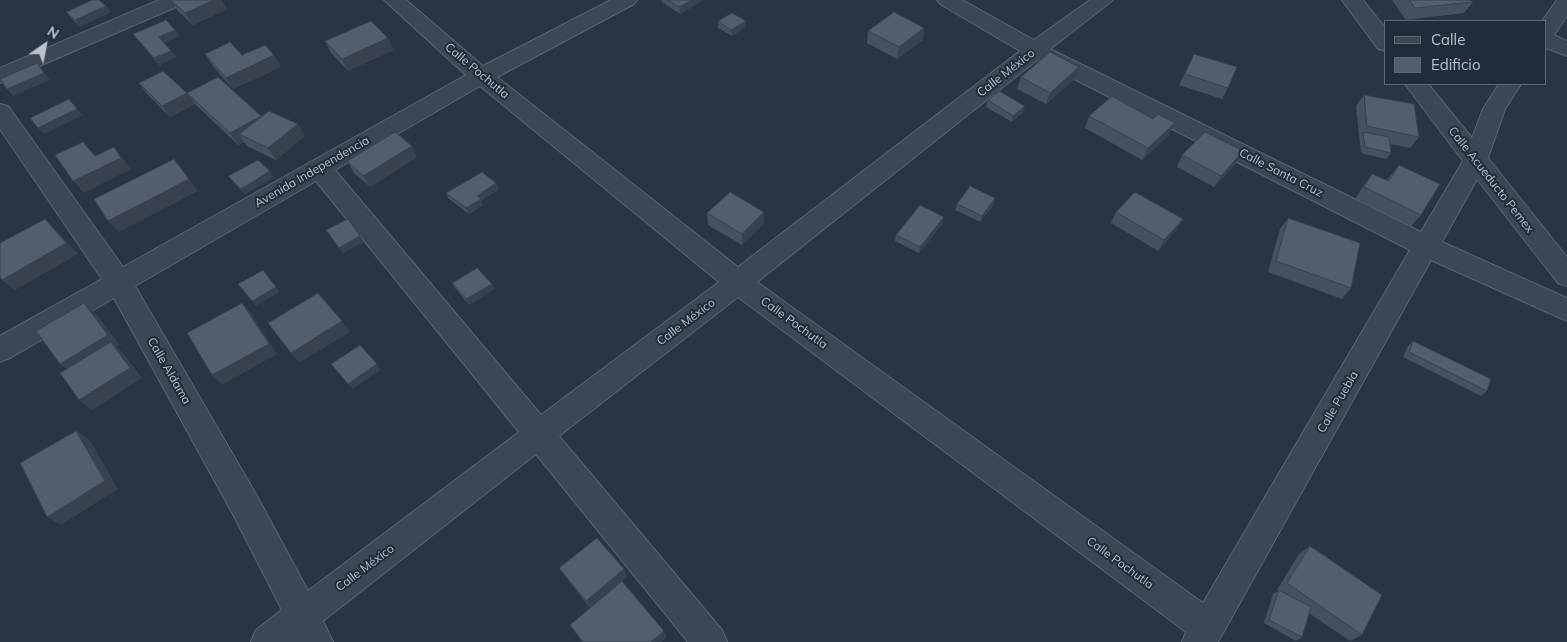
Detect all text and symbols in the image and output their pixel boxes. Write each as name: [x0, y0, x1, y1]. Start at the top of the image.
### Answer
north arrow: [20, 20, 70, 70]
legend: [1384, 20, 1547, 85]
text: N: [44, 22, 63, 43]
text: Calle: [1431, 30, 1465, 49]
street label: Calle Pochutla: [442, 40, 512, 102]
street label: Calle México: [974, 46, 1038, 100]
text: Edificio: [1431, 55, 1481, 74]
street label: Calle Acueducto Pemex: [1445, 124, 1537, 236]
street label: Avenida Independencia: [252, 133, 372, 211]
street label: Calle Santa Cruz: [1237, 146, 1325, 200]
street label: Calle Pochutla: [758, 294, 830, 352]
street label: Calle México: [654, 295, 718, 349]
street label: Calle Aldama: [144, 335, 194, 407]
street label: Calle Puebla: [1315, 369, 1361, 435]
street label: Calle Pochutla: [1084, 534, 1156, 592]
street label: Calle México: [333, 541, 397, 595]

